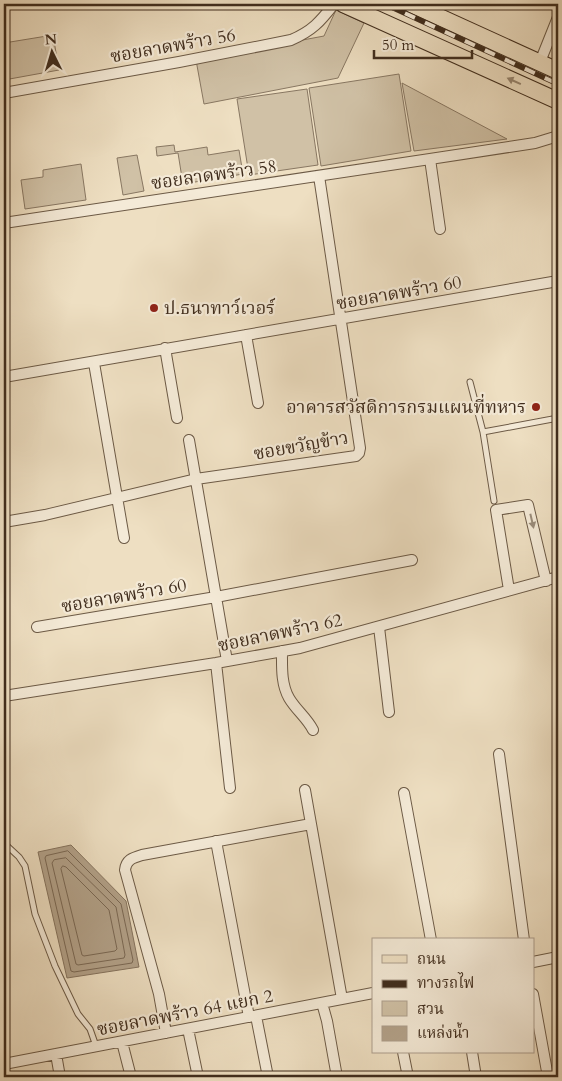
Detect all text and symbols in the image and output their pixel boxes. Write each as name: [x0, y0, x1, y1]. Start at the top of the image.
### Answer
street label: ซอยลาดพร้าว 56: [108, 23, 238, 69]
north arrow: [28, 28, 78, 78]
scale bar: [374, 28, 472, 60]
text: N: [44, 30, 58, 50]
text: 50 m: [382, 35, 414, 55]
one-way arrow: [507, 76, 521, 84]
street label: ซอยลาดพร้าว 58: [150, 154, 278, 196]
street label: ซอยลาดพร้าว 60: [334, 270, 464, 316]
place label: ป.ธนาทาว์เวอร์: [164, 296, 276, 321]
marker: ป.ธนาทาว์เวอร์: [148, 302, 160, 314]
place label: อาคารสวัสดิการกรมแผนที่ทหาร: [286, 393, 526, 420]
marker: อาคารสวัสดิการกรมแผนที่ทหาร: [530, 401, 542, 413]
street label: ซอยขวัญข้าว: [252, 425, 350, 467]
one-way arrow: [528, 514, 536, 529]
street label: ซอยลาดพร้าว 60: [59, 573, 189, 619]
street label: ซอยลาดพร้าว 62: [215, 608, 345, 658]
legend: [372, 938, 534, 1054]
text: ถนน: [417, 949, 446, 969]
text: ทางรถไฟ: [417, 972, 474, 993]
street label: ซอยลาดพร้าว 64 แยก 2: [95, 984, 275, 1042]
text: สวน: [417, 999, 444, 1019]
text: แหล่งน้ำ: [417, 1022, 469, 1043]

